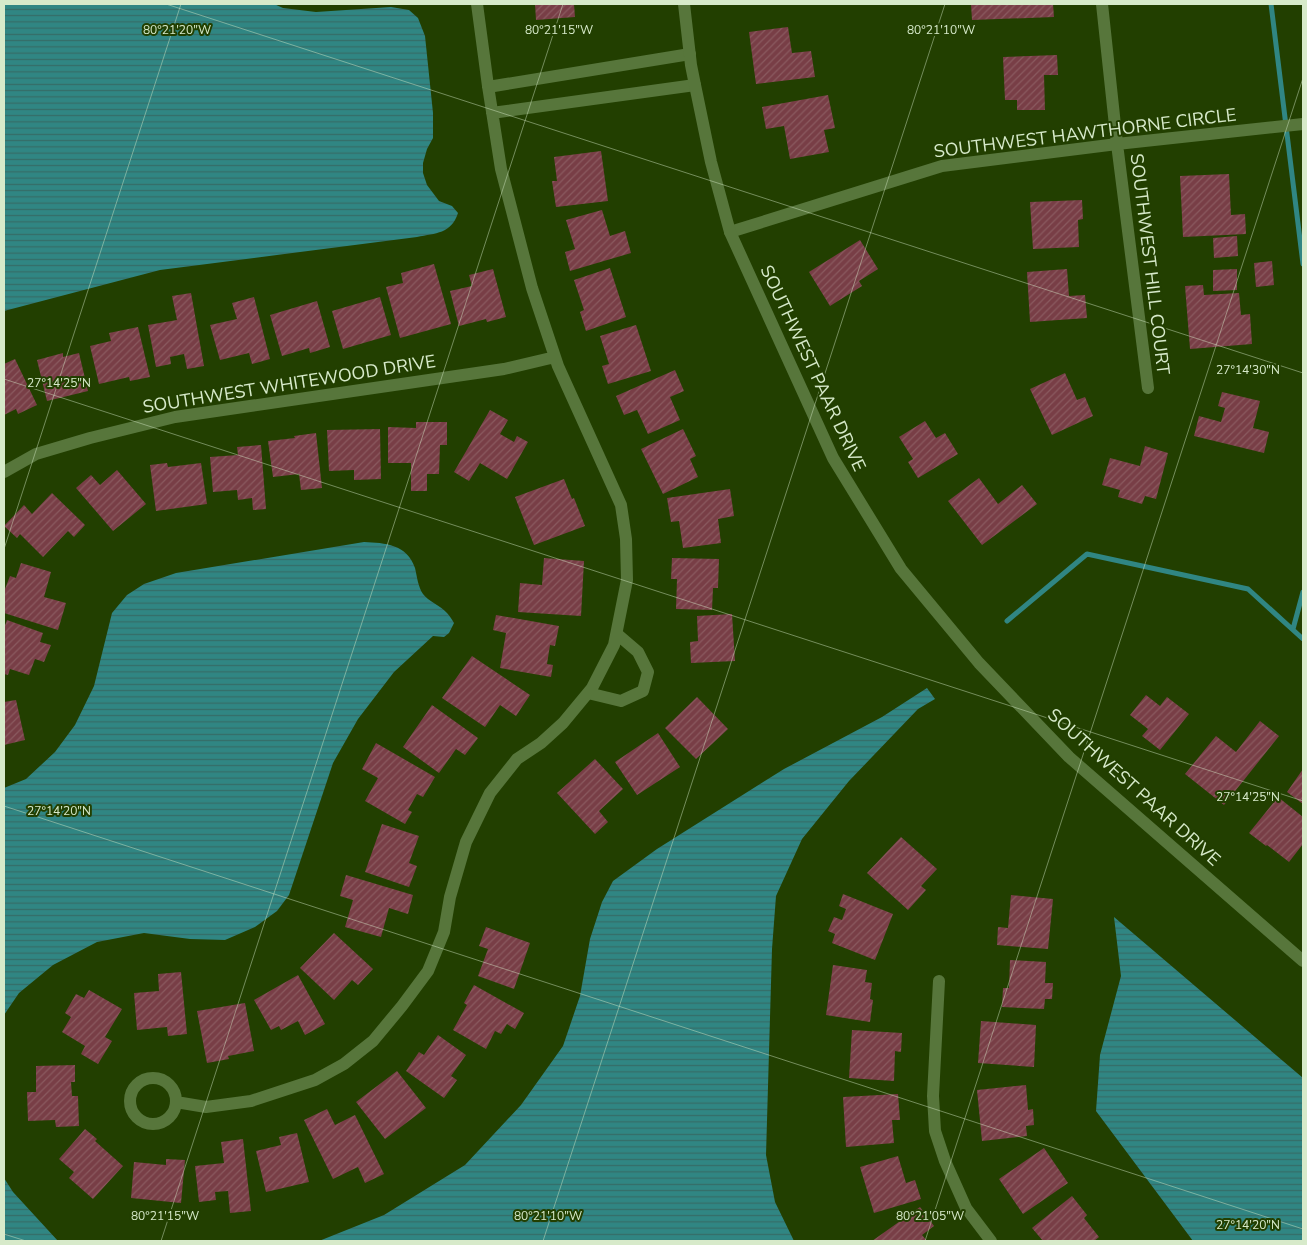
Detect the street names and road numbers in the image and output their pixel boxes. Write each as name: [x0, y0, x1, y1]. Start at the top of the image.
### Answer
street label: SOUTHWEST HAWTHORNE CIRCLE: [932, 103, 1238, 163]
street label: SOUTHWEST HILL COURT: [1125, 152, 1175, 376]
street label: SOUTHWEST PAAR DRIVE: [755, 261, 871, 475]
street label: SOUTHWEST WHITEWOOD DRIVE: [141, 349, 437, 419]
street label: SOUTHWEST PAAR DRIVE: [1042, 703, 1226, 871]

